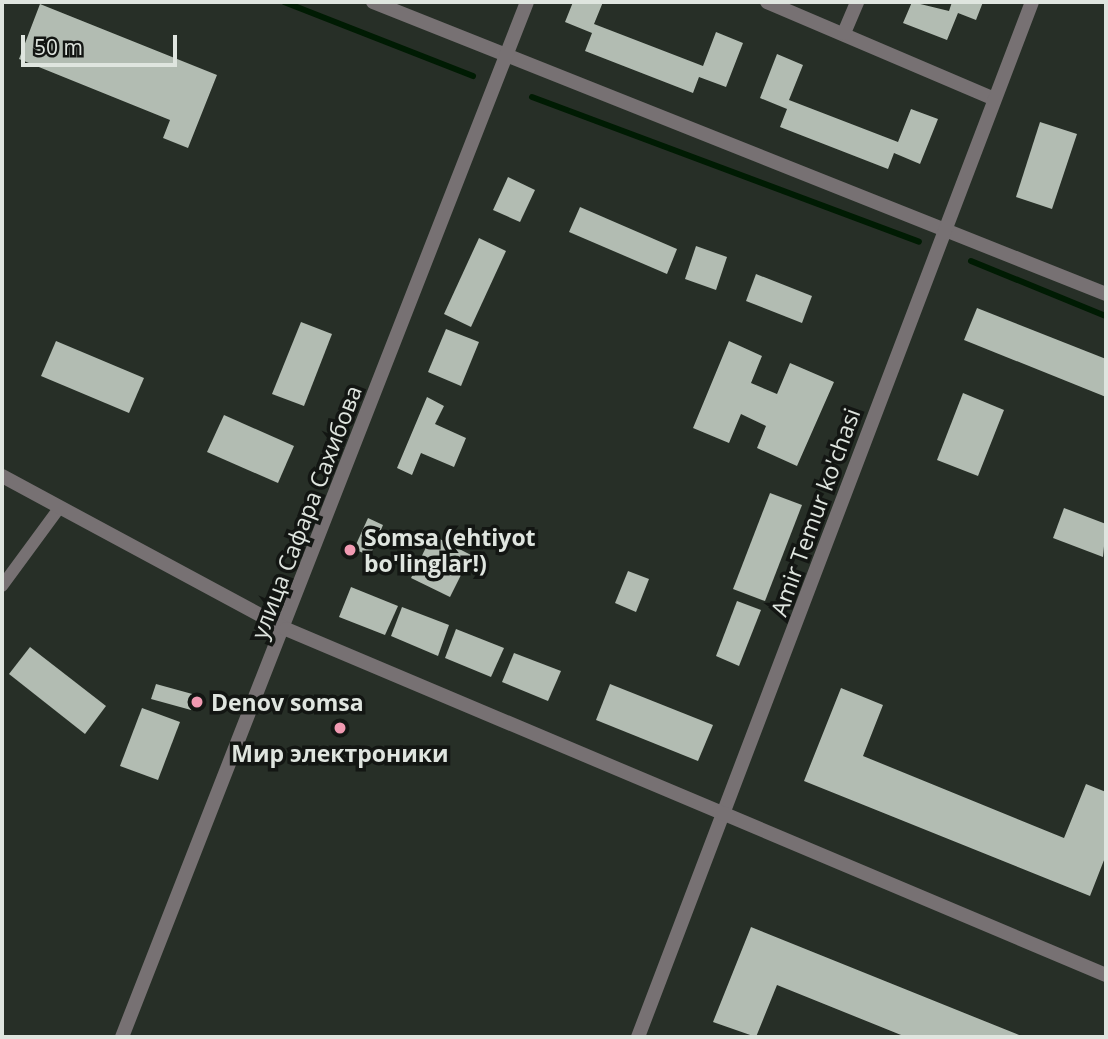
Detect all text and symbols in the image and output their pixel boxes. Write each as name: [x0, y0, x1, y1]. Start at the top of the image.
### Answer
scale bar: [24, 21, 180, 65]
text: 50 m: [34, 33, 83, 61]
street label: улица Сафара Сахибова: [245, 381, 367, 643]
street label: Amir Temur ko'chasi: [765, 404, 865, 620]
place label: Somsa (ehtiyot bo'linglar!): [364, 523, 536, 577]
marker: Somsa (ehtiyot bo'linglar!): [342, 542, 358, 558]
place label: Denov somsa: [211, 688, 364, 716]
marker: Denov somsa: [189, 694, 205, 710]
marker: Мир электроники: [332, 720, 348, 736]
place label: Мир электроники: [231, 739, 449, 767]

